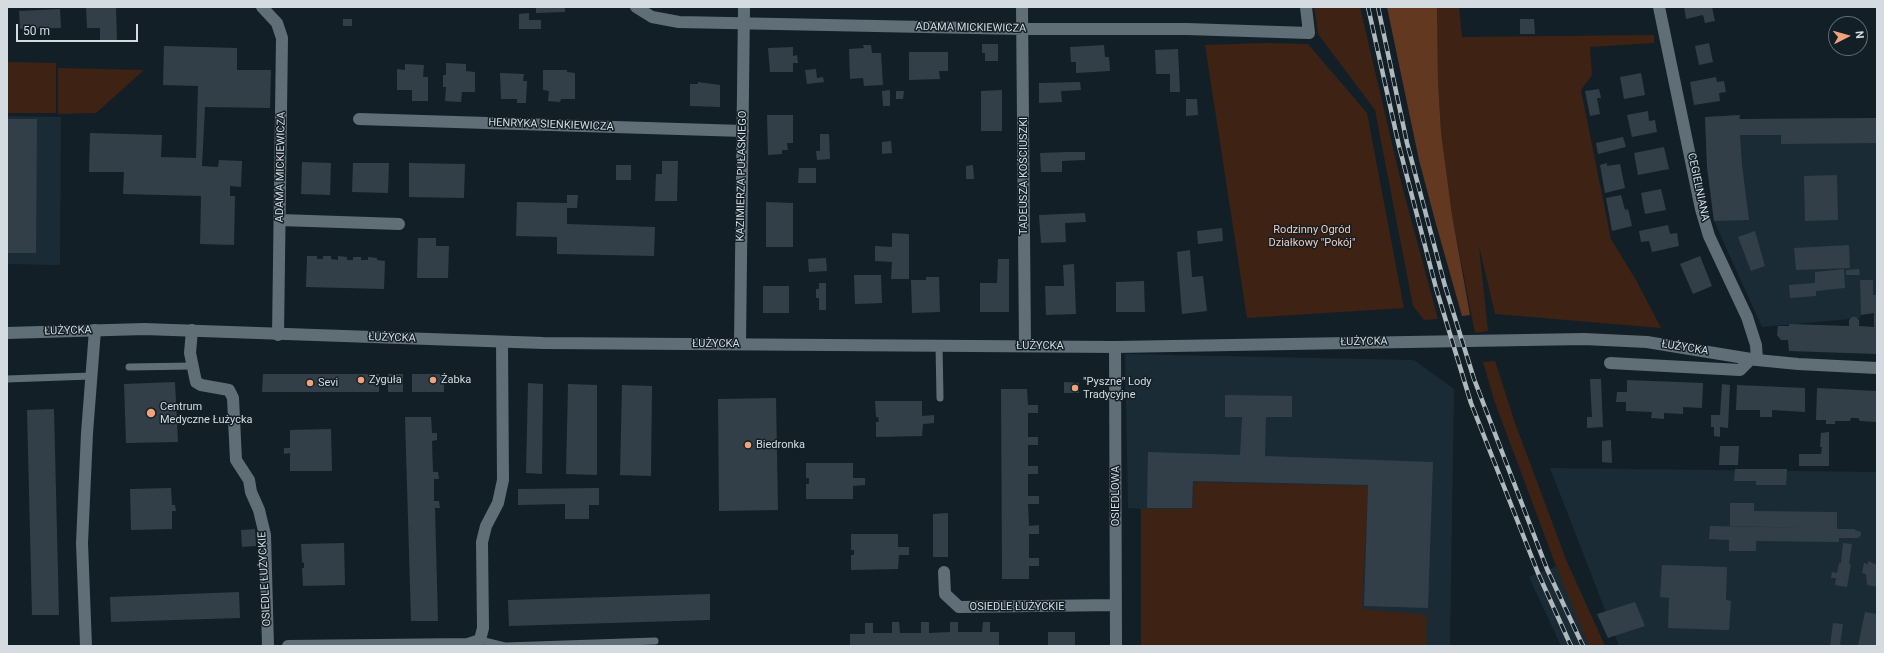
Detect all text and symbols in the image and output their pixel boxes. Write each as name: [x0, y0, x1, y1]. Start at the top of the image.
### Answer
scale bar: [18, 16, 140, 42]
north arrow: [1828, 16, 1868, 56]
street label: ADAMA MICKIEWICZA: [916, 20, 1026, 36]
text: 50 m: [23, 24, 50, 38]
text: N: [1853, 30, 1866, 39]
street label: KAZIMIERZA PUŁASKIEGO: [734, 111, 750, 241]
street label: ADAMA MICKIEWICZA: [273, 112, 289, 222]
street label: HENRYKA SIENKIEWICZA: [488, 116, 614, 134]
street label: TADEUSZA KOŚCIUSZKI: [1017, 117, 1031, 235]
street label: CEGIELNIANA: [1684, 152, 1712, 222]
park label: Rodzinny Ogród Działkowy "Pokój": [1268, 223, 1356, 249]
street label: ŁUŻYCKA: [44, 324, 92, 338]
street label: ŁUŻYCKA: [368, 331, 416, 345]
street label: ŁUŻYCKA: [1340, 335, 1388, 349]
street label: ŁUŻYCKA: [692, 337, 740, 351]
street label: ŁUŻYCKA: [1661, 338, 1709, 358]
street label: ŁUŻYCKA: [1016, 339, 1064, 353]
place label: Zyguła: [369, 373, 402, 387]
place label: Żabka: [441, 373, 471, 387]
marker: Zyguła: [356, 375, 366, 385]
marker: Żabka: [428, 375, 438, 385]
place label: "Pyszne" Lody Tradycyjne: [1083, 375, 1152, 401]
place label: Sevi: [318, 376, 338, 390]
marker: Sevi: [305, 378, 315, 388]
marker: "Pyszne" Lody Tradycyjne: [1070, 383, 1080, 393]
place label: Centrum Medyczne Łużycka: [160, 400, 253, 426]
marker: Centrum Medyczne Łużycka: [145, 407, 157, 419]
place label: Biedronka: [756, 438, 805, 452]
marker: Biedronka: [743, 440, 753, 450]
street label: OSIEDLOWA: [1109, 466, 1123, 526]
street label: OSIEDLE ŁUŻYCKIE: [256, 531, 274, 627]
street label: OSIEDLE ŁUŻYCKIE: [970, 600, 1064, 614]

